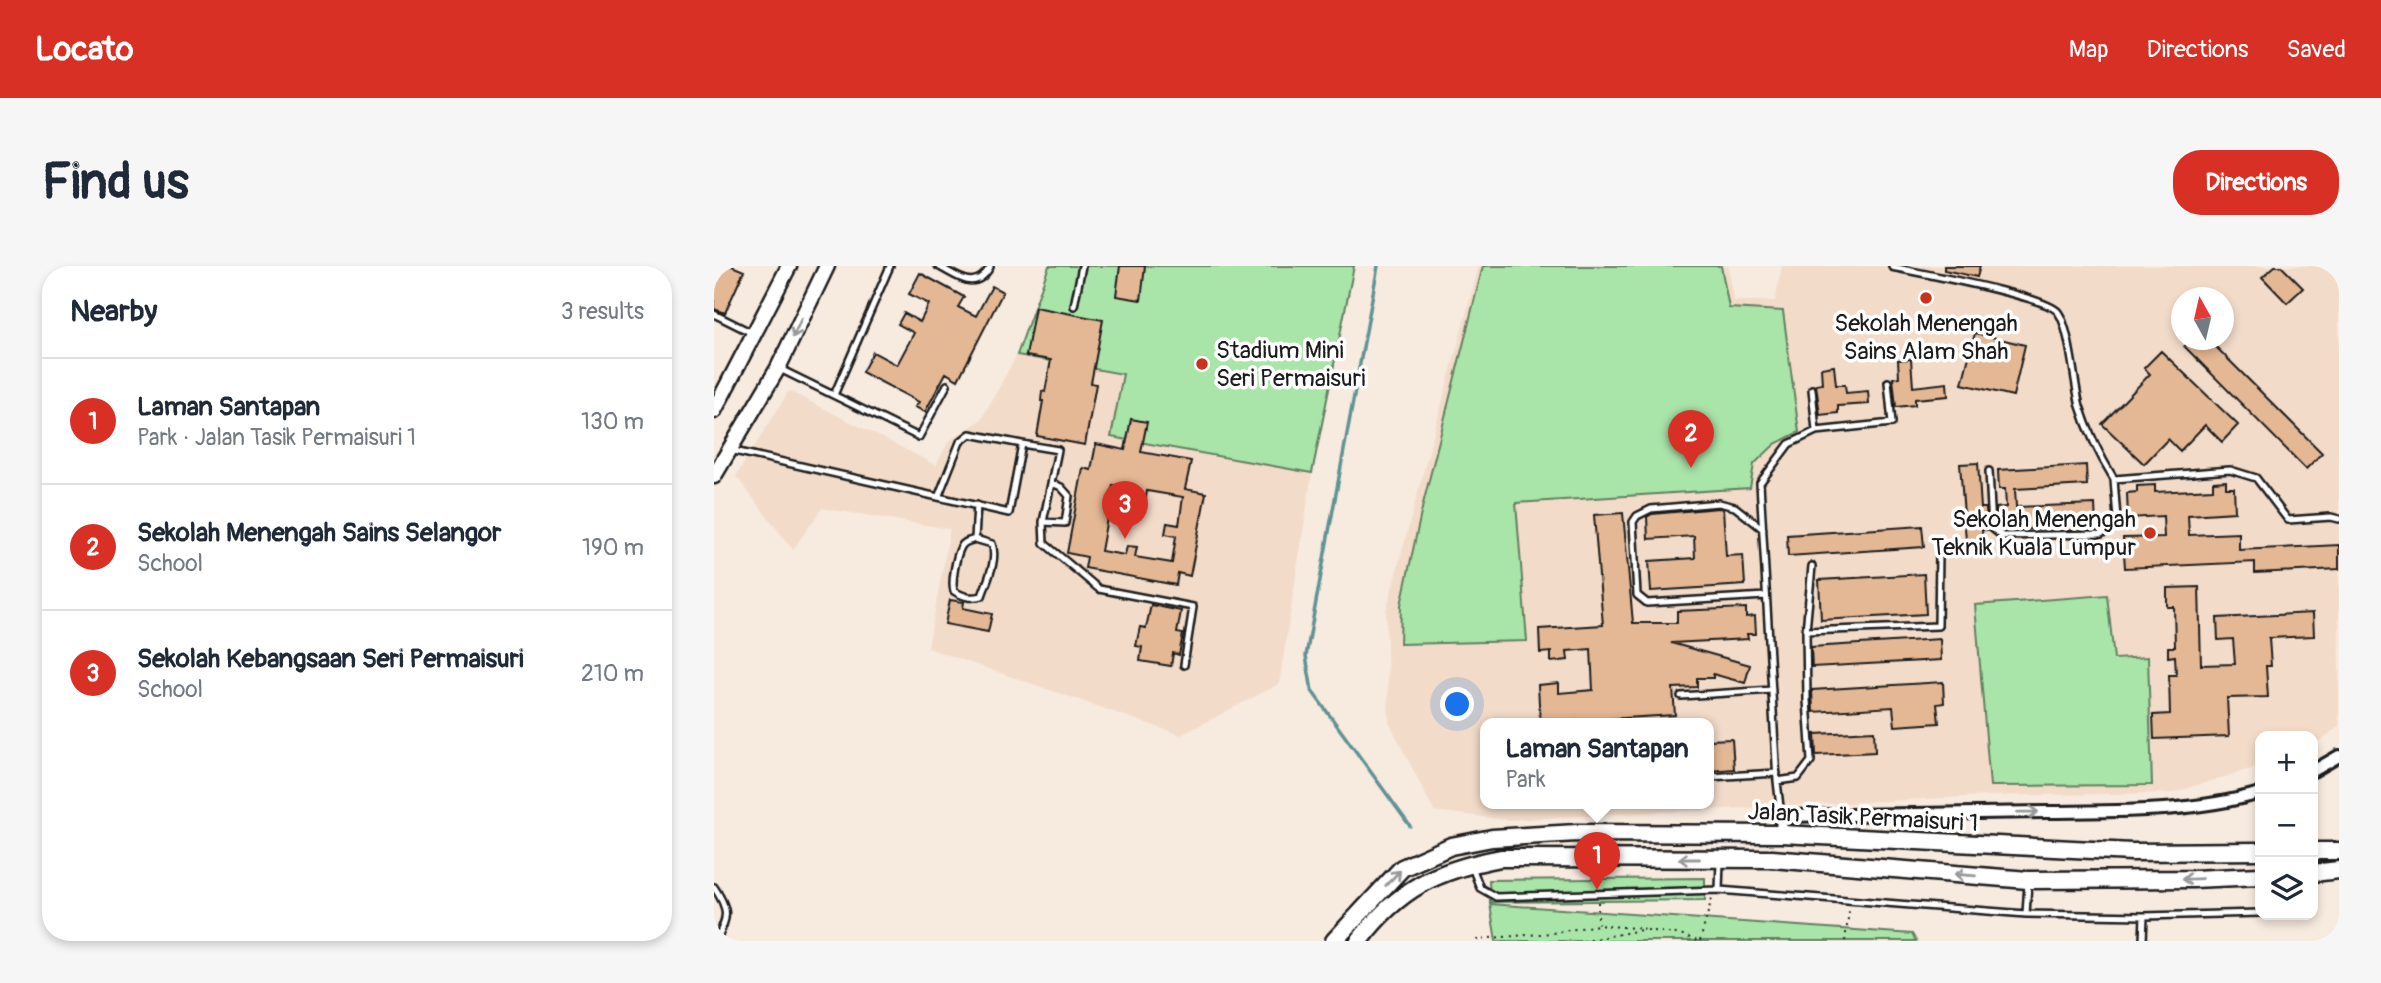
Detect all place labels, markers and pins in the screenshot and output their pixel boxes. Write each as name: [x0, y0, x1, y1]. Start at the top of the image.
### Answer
marker: Sekolah Menengah Sains Alam Shah: [1918, 290, 1934, 306]
place label: Sekolah Menengah Sains Alam Shah: [1834, 309, 2018, 366]
place label: Stadium Mini Seri Permaisuri: [1216, 336, 1365, 393]
marker: Stadium Mini Seri Permaisuri: [1194, 356, 1210, 372]
pin: 2: [1668, 410, 1714, 468]
pin: 3: [1102, 481, 1148, 539]
place label: Sekolah Menengah Teknik Kuala Lumpur: [1931, 505, 2136, 562]
marker: Sekolah Menengah Teknik Kuala Lumpur: [2142, 525, 2158, 541]
pin: 1: [1574, 832, 1620, 890]

